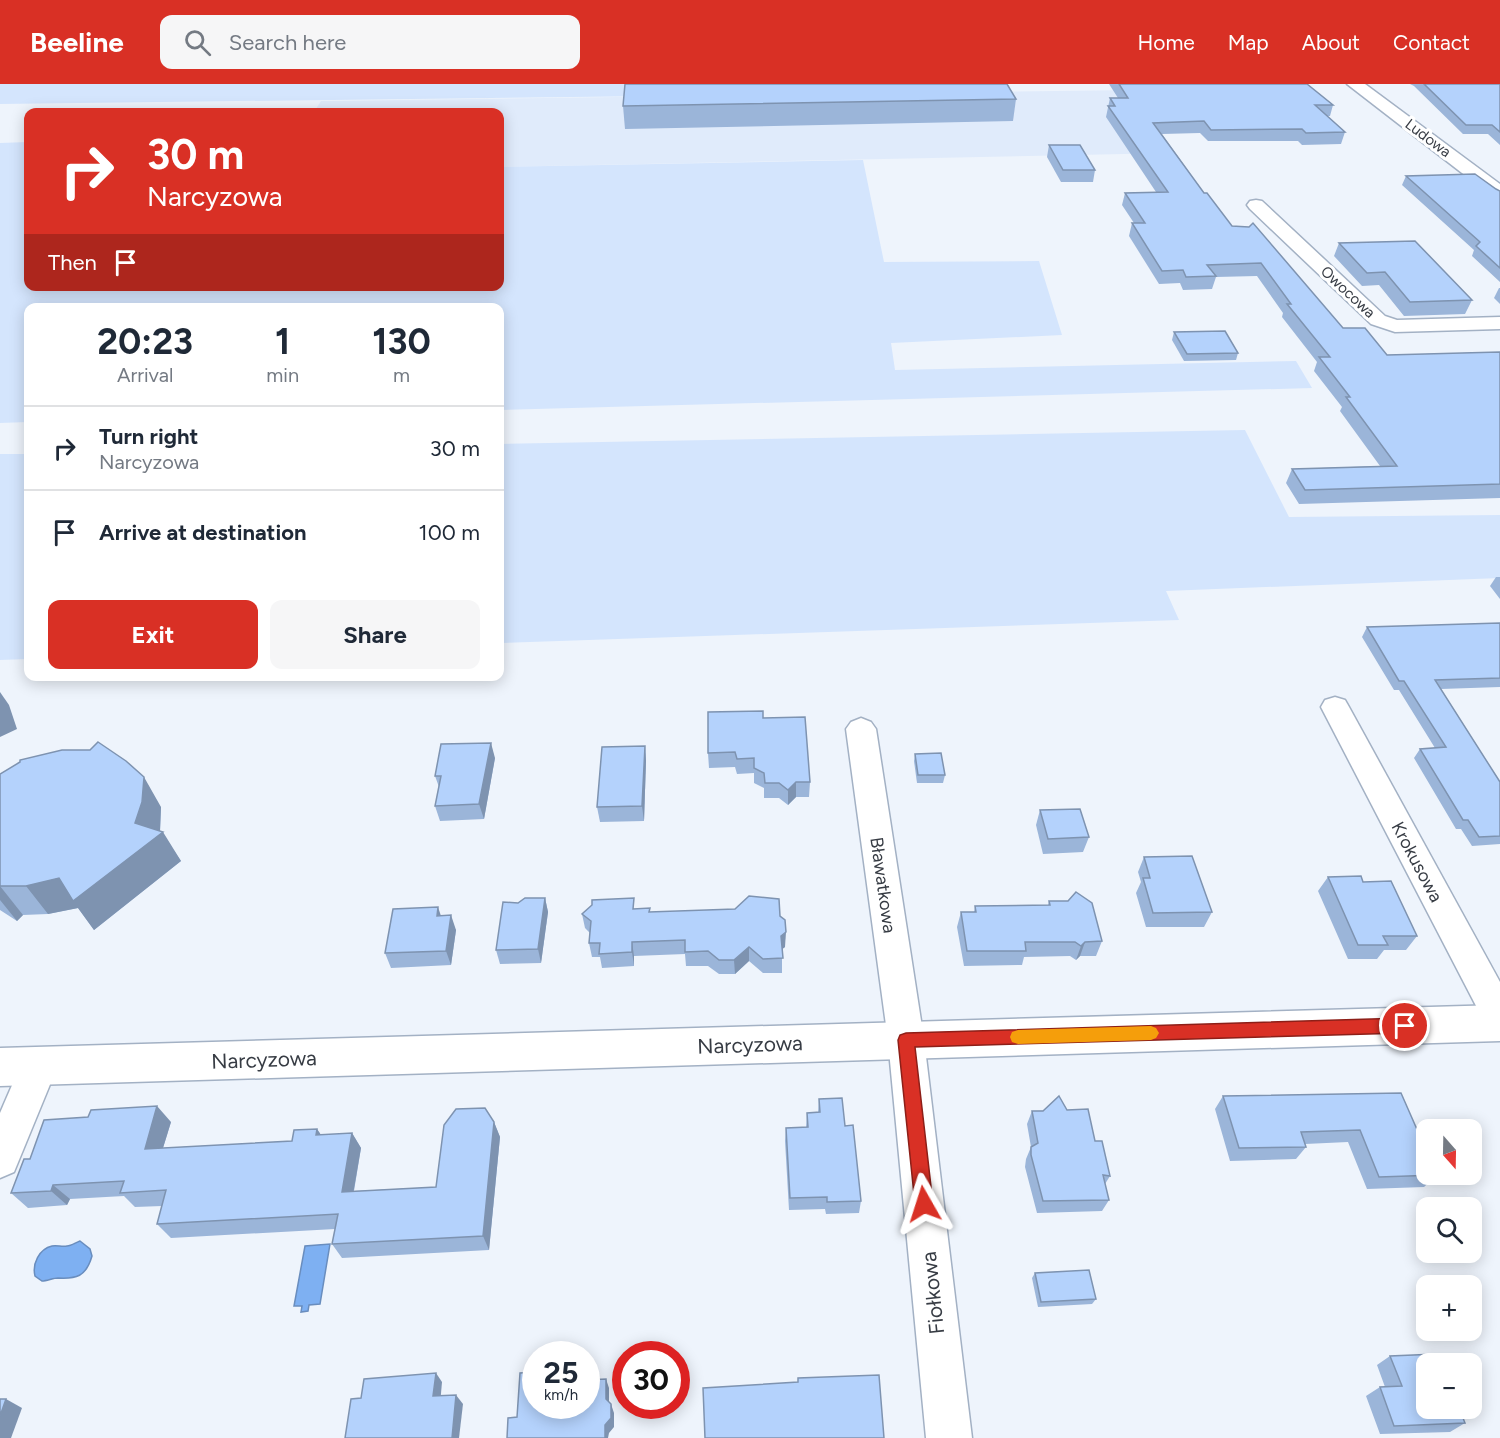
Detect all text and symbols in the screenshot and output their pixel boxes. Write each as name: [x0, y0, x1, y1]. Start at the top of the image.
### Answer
search box: [160, 15, 580, 69]
text: Beeline: [30, 25, 124, 59]
icon: search: [181, 26, 214, 59]
text: Search here: [229, 29, 346, 56]
text: Home: [1138, 30, 1195, 55]
text: Map: [1228, 30, 1269, 55]
text: About: [1302, 30, 1360, 55]
text: Contact: [1393, 30, 1470, 55]
street label: Ludowa: [1402, 115, 1454, 161]
text: 30 m: [147, 129, 244, 180]
icon: right: [48, 132, 126, 210]
text: Narcyzowa: [147, 180, 282, 213]
icon: arrive: [109, 246, 142, 279]
text: Then: [48, 249, 97, 276]
street label: Owocowa: [1317, 262, 1379, 322]
text: 20:23: [97, 320, 193, 363]
text: 1: [275, 320, 290, 363]
text: 130: [372, 320, 431, 363]
text: Arrival: [117, 363, 173, 387]
text: min: [266, 363, 299, 387]
text: m: [393, 363, 410, 387]
text: Turn right: [99, 423, 198, 450]
icon: right: [48, 432, 81, 465]
text: 30 m: [430, 435, 480, 462]
text: Narcyzowa: [99, 450, 199, 474]
icon: arrive: [48, 516, 81, 549]
text: Arrive at destination: [99, 519, 307, 546]
text: 100 m: [419, 519, 480, 546]
button: Exit: [48, 600, 258, 669]
button: Share: [270, 600, 480, 669]
street label: Krokusowa: [1387, 818, 1447, 906]
street label: Bławatkowa: [865, 836, 901, 934]
pin: [1379, 1000, 1430, 1051]
icon: arrive: [1388, 1009, 1421, 1042]
street label: Narcyzowa: [697, 1030, 803, 1059]
street label: Narcyzowa: [211, 1045, 317, 1074]
north arrow: [1416, 1119, 1482, 1185]
map controls: [1416, 1119, 1482, 1419]
position arrow: [892, 1172, 956, 1236]
button: search: [1416, 1197, 1482, 1263]
street label: Fiołkowa: [916, 1250, 949, 1336]
button: +: [1416, 1275, 1482, 1341]
speed limit sign: 30: [612, 1341, 690, 1419]
button: −: [1416, 1353, 1482, 1419]
text: 25: [544, 1354, 578, 1391]
text: km/h: [544, 1386, 578, 1404]

